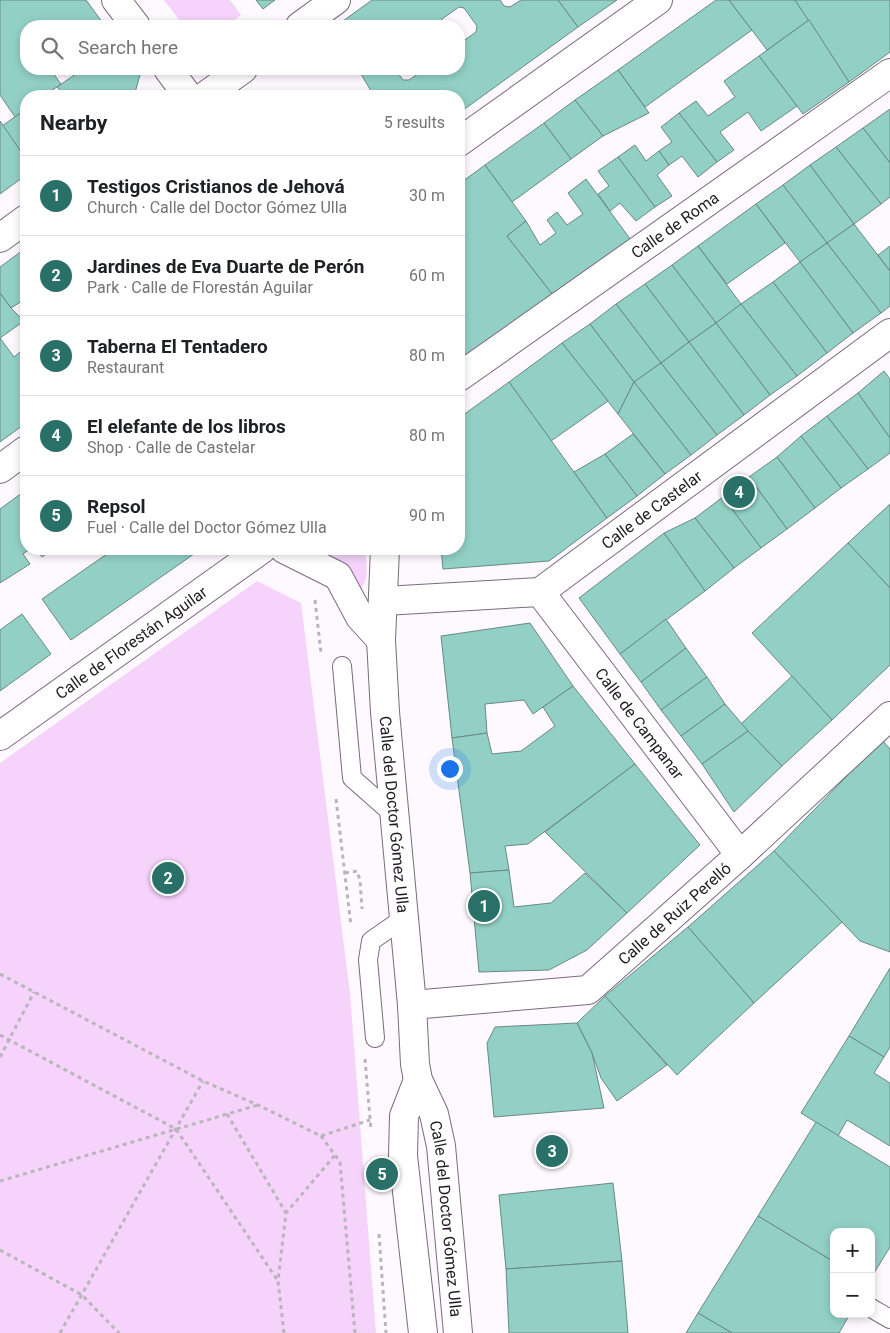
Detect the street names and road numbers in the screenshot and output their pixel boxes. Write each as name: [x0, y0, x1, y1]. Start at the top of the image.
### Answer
street label: Calle de Roma: [628, 188, 722, 263]
street label: Calle de Castelar: [598, 466, 706, 553]
street label: Calle de Florestán Aguilar: [52, 582, 211, 703]
street label: Calle de Campanar: [591, 664, 688, 783]
street label: Calle del Doctor Gómez Ulla: [375, 715, 412, 914]
street label: Calle de Ruiz Perelló: [614, 859, 735, 969]
street label: Calle del Doctor Gómez Ulla: [426, 1119, 466, 1318]

